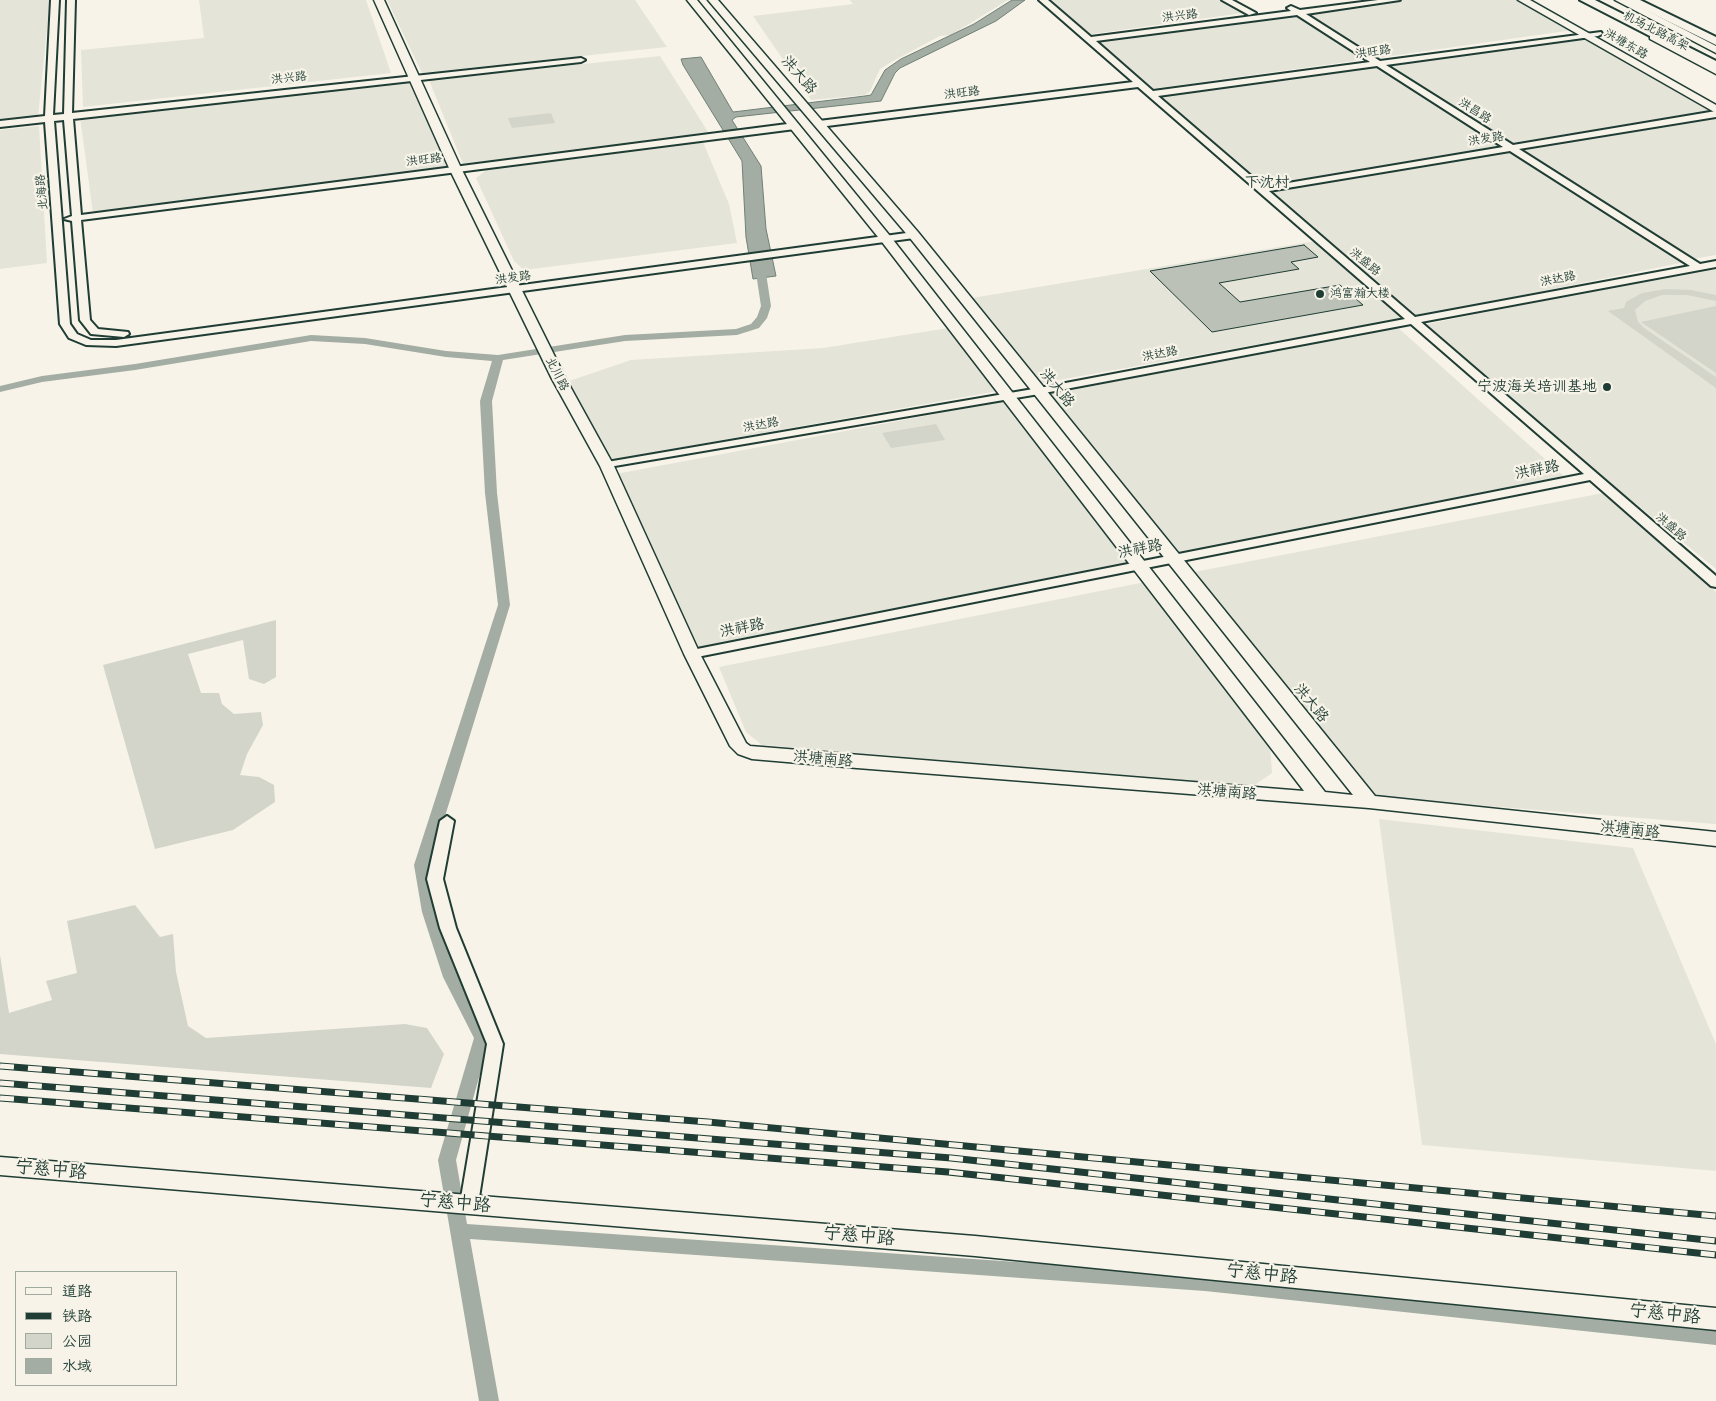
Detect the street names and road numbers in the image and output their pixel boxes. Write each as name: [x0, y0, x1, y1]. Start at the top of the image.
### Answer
street label: 洪兴路: [1161, 7, 1199, 25]
street label: 机场北路高架: [1621, 8, 1691, 54]
street label: 洪塘东路: [1602, 26, 1650, 62]
street label: 洪旺路: [1354, 42, 1392, 62]
street label: 洪大路: [777, 52, 821, 98]
street label: 洪兴路: [270, 69, 308, 87]
street label: 洪旺路: [943, 84, 981, 102]
street label: 洪昌路: [1456, 95, 1494, 127]
street label: 洪发路: [1467, 129, 1505, 149]
street label: 洪旺路: [405, 151, 443, 169]
street label: 北海路: [33, 173, 51, 211]
street label: 洪盛路: [1347, 245, 1383, 279]
street label: 洪发路: [494, 268, 532, 288]
street label: 洪达路: [1539, 268, 1577, 290]
street label: 洪达路: [1141, 343, 1179, 365]
street label: 北川路: [542, 355, 572, 393]
street label: 洪大路: [1036, 365, 1078, 411]
street label: 洪达路: [742, 415, 780, 435]
street label: 洪祥路: [1513, 457, 1561, 483]
street label: 洪盛路: [1653, 510, 1689, 544]
street label: 洪祥路: [1116, 536, 1164, 562]
street label: 洪祥路: [718, 615, 766, 641]
street label: 洪大路: [1290, 680, 1332, 726]
street label: 洪塘南路: [792, 747, 854, 771]
street label: 洪塘南路: [1196, 780, 1258, 804]
street label: 洪塘南路: [1599, 818, 1661, 842]
street label: 宁慈中路: [14, 1156, 88, 1184]
street label: 宁慈中路: [418, 1189, 492, 1217]
street label: 宁慈中路: [822, 1222, 896, 1250]
street label: 宁慈中路: [1225, 1259, 1299, 1289]
street label: 宁慈中路: [1628, 1299, 1702, 1329]

